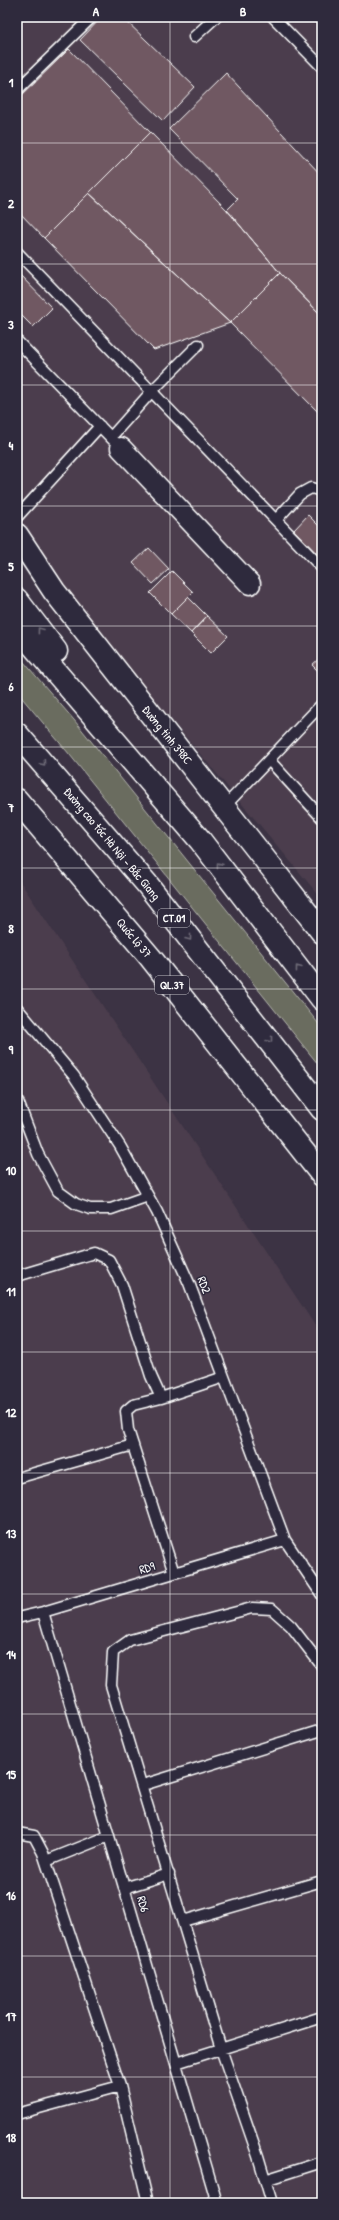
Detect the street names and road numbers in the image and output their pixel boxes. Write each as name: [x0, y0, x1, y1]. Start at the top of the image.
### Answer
street label: Đường tỉnh 398C: [138, 702, 197, 768]
street label: Đường cao tốc Hà Nội - Bắc Giang: [60, 784, 165, 904]
road number: CT.01: [158, 909, 190, 927]
street label: Quốc lộ 37: [113, 914, 156, 961]
road number: QL.37: [155, 976, 189, 994]
street label: RD2: [194, 1274, 216, 1296]
street label: RD9: [137, 1557, 157, 1578]
street label: RD6: [133, 1894, 154, 1914]

